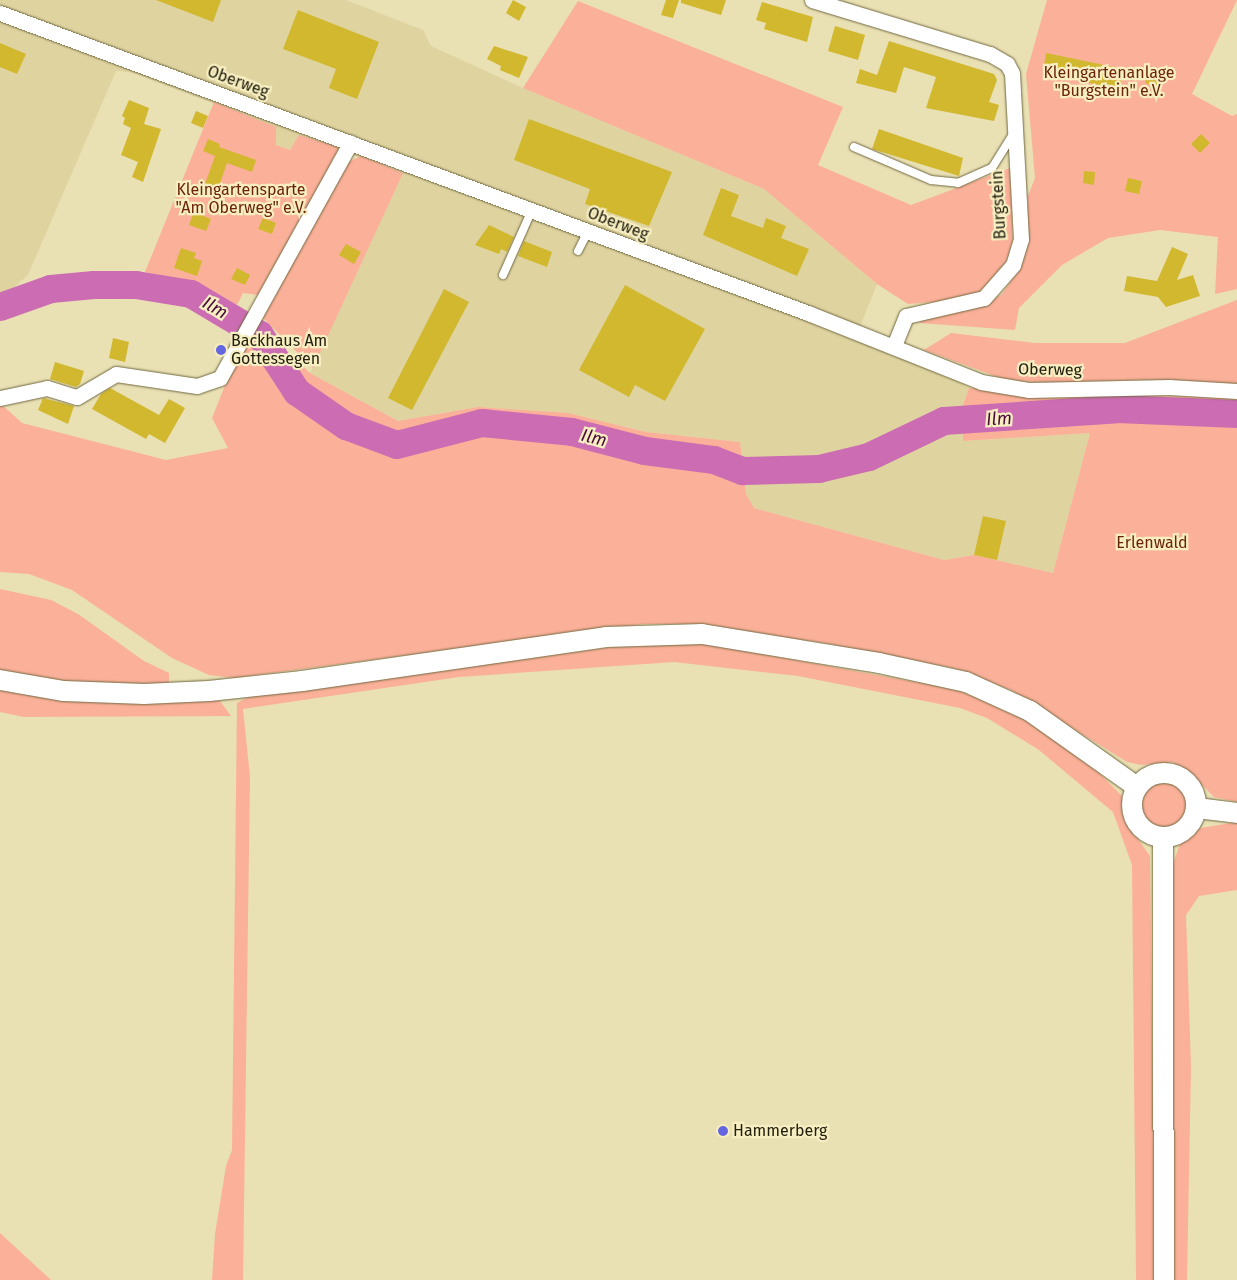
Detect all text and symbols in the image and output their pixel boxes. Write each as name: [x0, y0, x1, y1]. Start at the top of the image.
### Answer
street label: Oberweg: [205, 62, 271, 102]
park label: Kleingartenanlage "Burgstein" e.V.: [1043, 63, 1175, 101]
street label: Burgstein: [988, 170, 1010, 240]
park label: Kleingartensparte "Am Oberweg" e.V.: [175, 180, 307, 218]
street label: Oberweg: [585, 204, 651, 244]
water label: Ilm: [198, 292, 232, 324]
place label: Backhaus Am Gottessegen: [231, 331, 327, 369]
marker: Backhaus Am Gottessegen: [215, 344, 227, 356]
street label: Oberweg: [1018, 360, 1082, 380]
water label: Ilm: [986, 408, 1012, 430]
water label: Ilm: [579, 424, 609, 452]
park label: Erlenwald: [1116, 533, 1188, 553]
place label: Hammerberg: [733, 1121, 827, 1141]
marker: Hammerberg: [717, 1125, 729, 1137]

